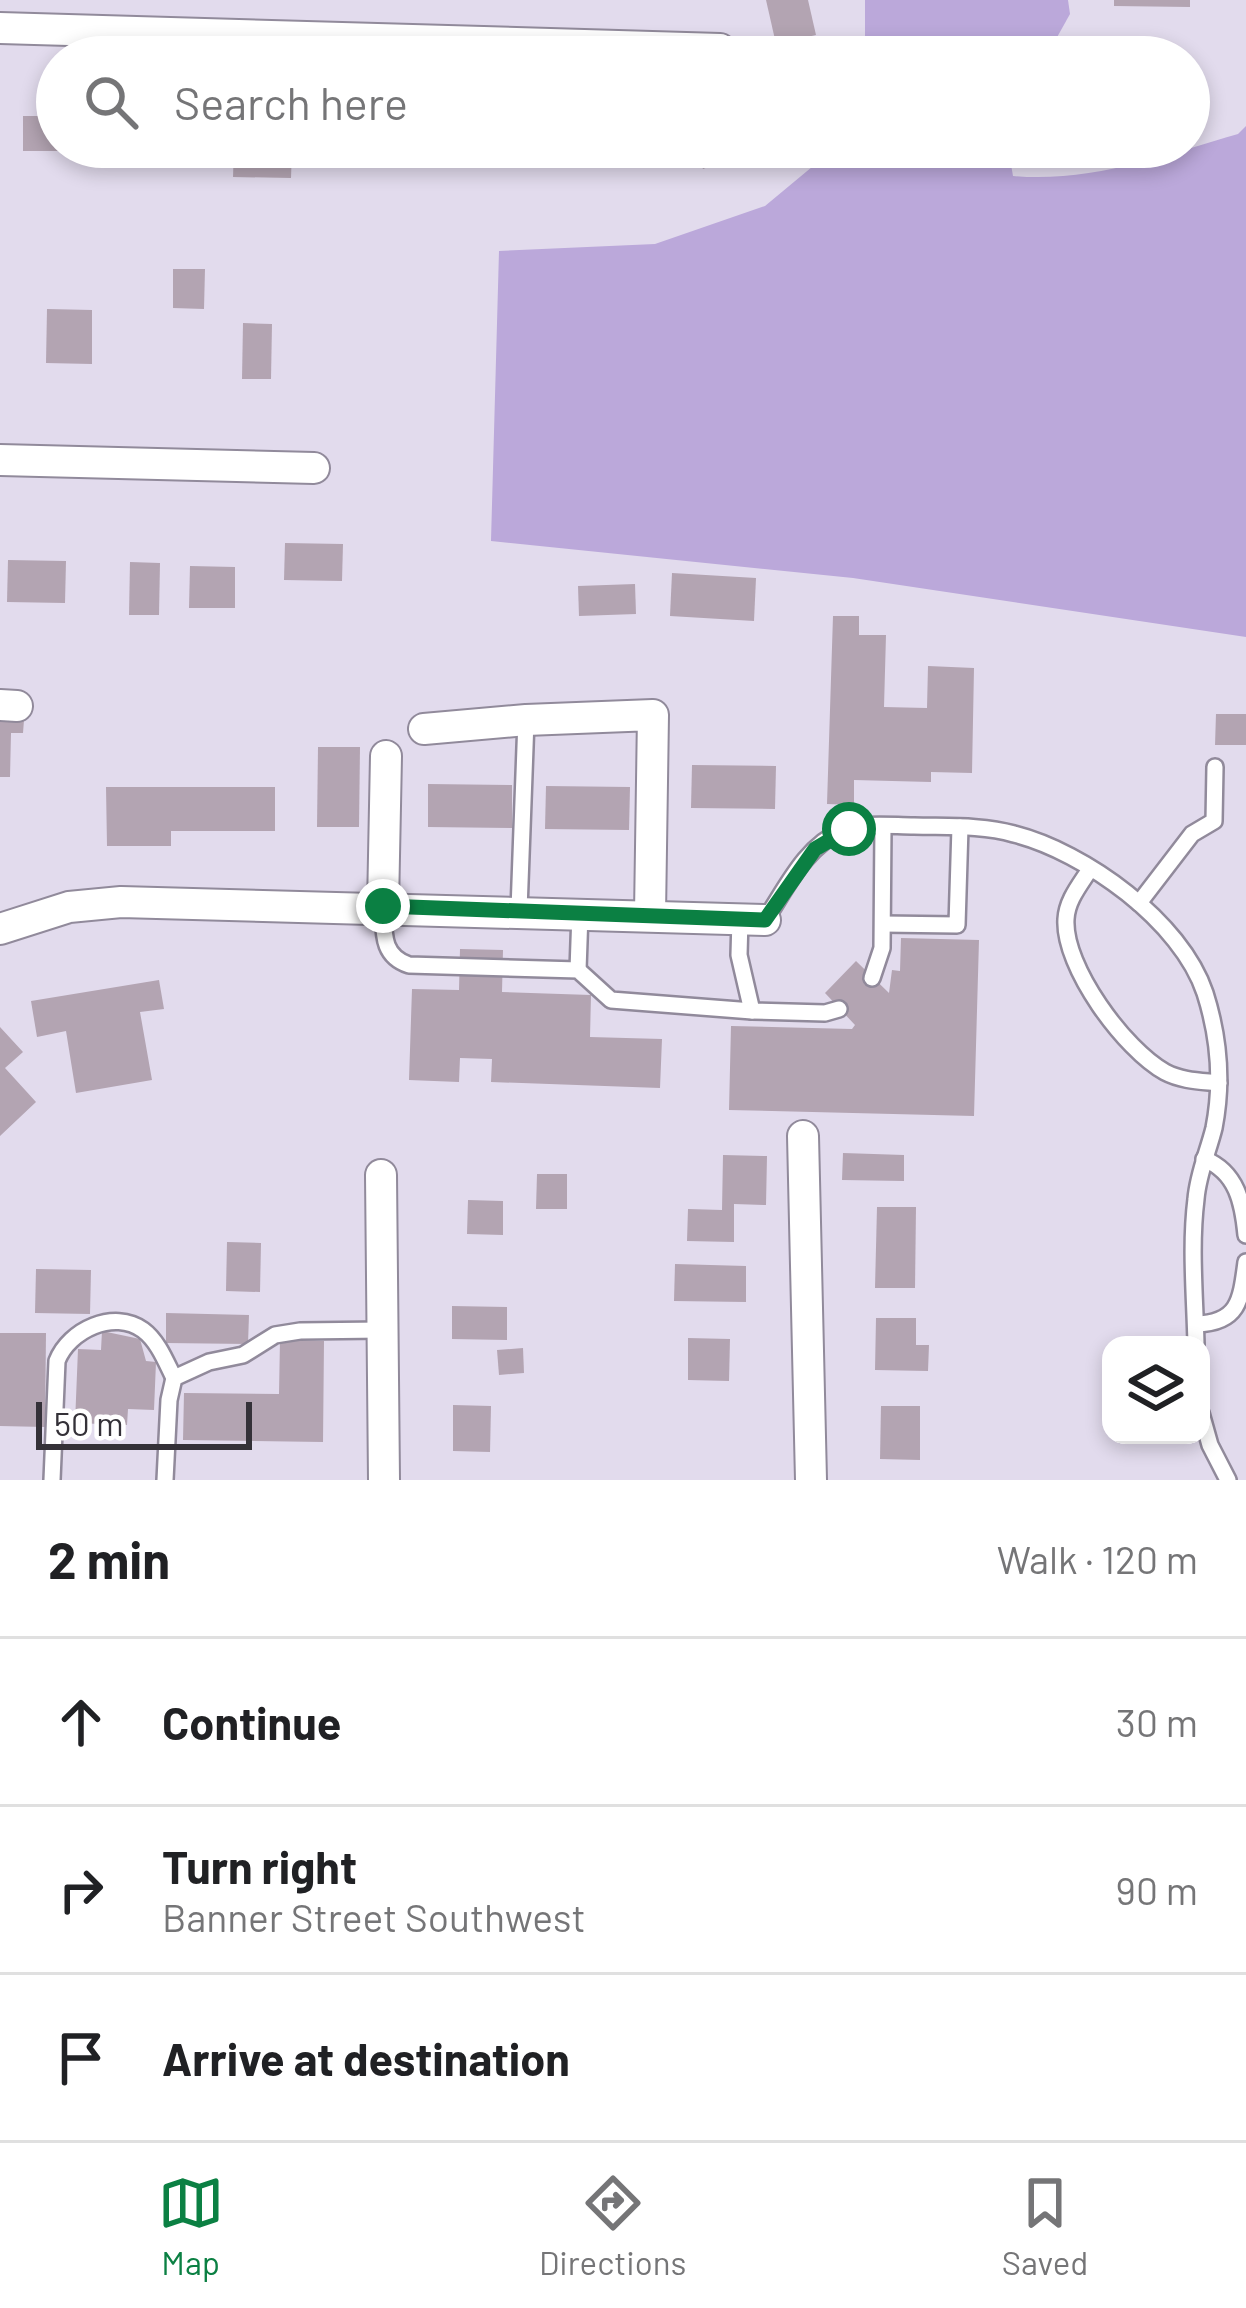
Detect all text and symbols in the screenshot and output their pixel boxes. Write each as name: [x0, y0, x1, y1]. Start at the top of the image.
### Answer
search box: [36, 36, 1210, 168]
icon: search: [78, 69, 144, 135]
text: Search here: [174, 75, 408, 129]
route start: [822, 802, 876, 856]
route end: [356, 879, 410, 933]
map controls: [1102, 1336, 1210, 1444]
button: layers: [1102, 1336, 1210, 1444]
scale bar: [36, 1396, 252, 1449]
text: 50 m: [54, 1403, 124, 1443]
text: 2 min: [48, 1528, 170, 1589]
text: Walk · 120 m: [997, 1535, 1198, 1582]
icon: ahead: [48, 1689, 114, 1755]
text: Continue: [162, 1695, 341, 1749]
text: 30 m: [1116, 1698, 1198, 1745]
text: Turn right: [162, 1839, 357, 1893]
icon: right: [48, 1857, 114, 1923]
text: 90 m: [1116, 1866, 1198, 1913]
text: Banner Street Southwest: [162, 1893, 586, 1940]
icon: arrive: [48, 2025, 114, 2091]
text: Arrive at destination: [162, 2031, 570, 2085]
tab: Map: [158, 2170, 224, 2282]
tab: Directions: [539, 2170, 686, 2282]
tab: Saved: [1002, 2170, 1088, 2282]

